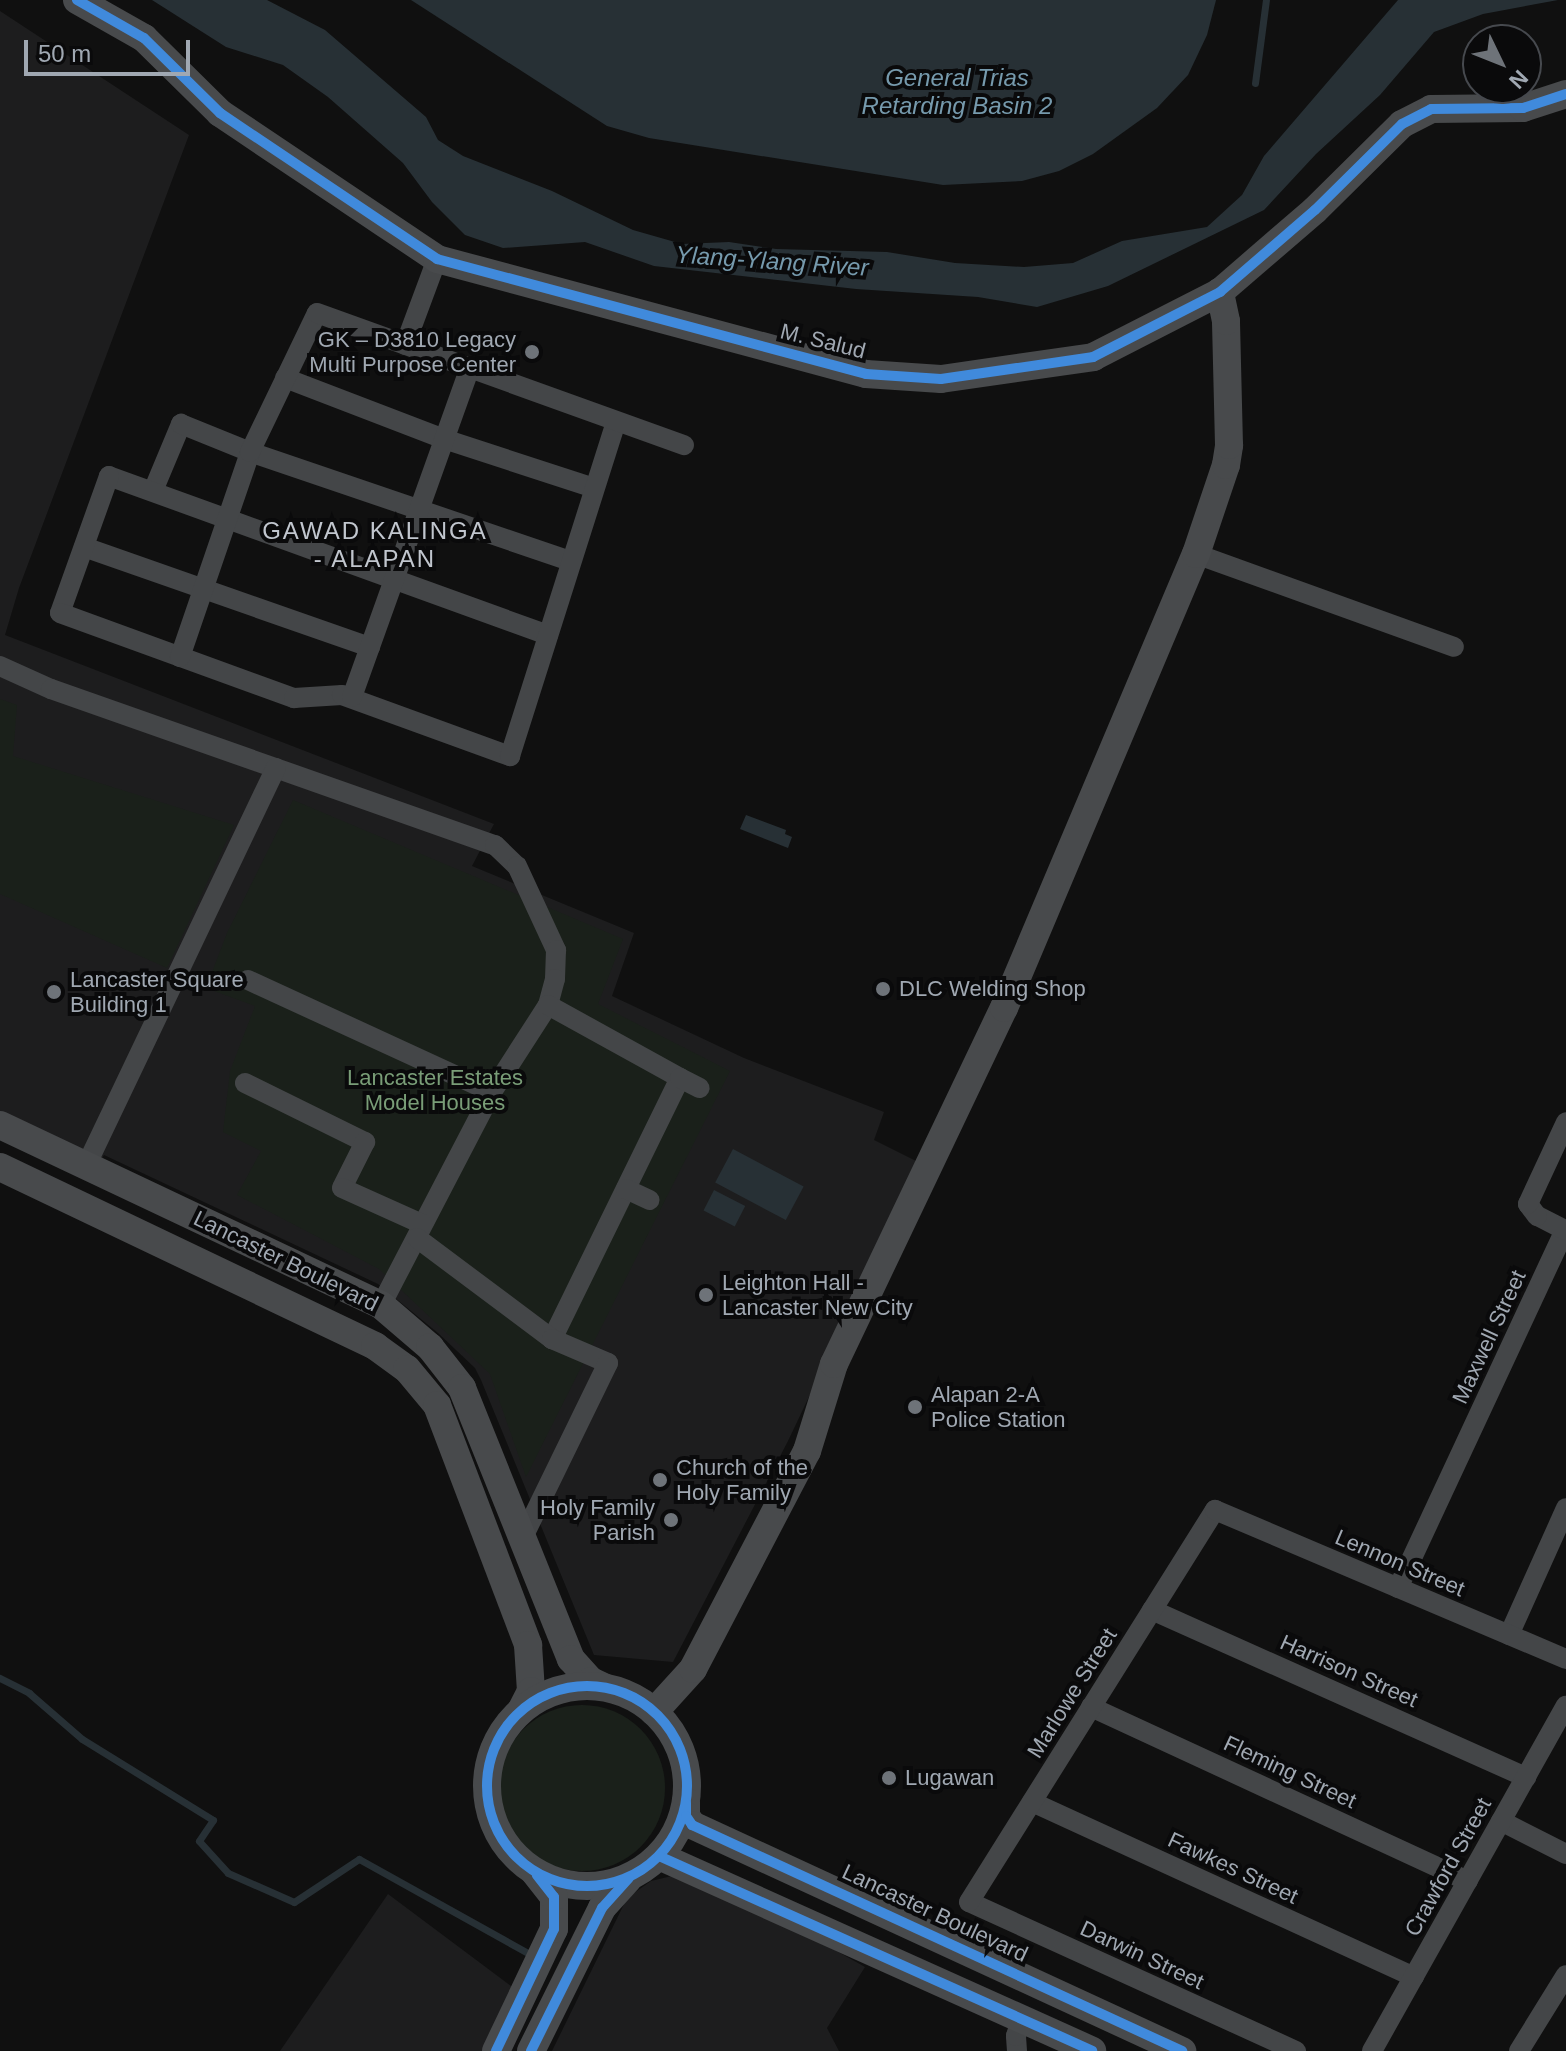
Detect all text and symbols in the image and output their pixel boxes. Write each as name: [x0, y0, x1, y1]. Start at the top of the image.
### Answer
scale bar: [28, 24, 194, 74]
north arrow: [1462, 24, 1542, 104]
text: 50 m: [38, 40, 91, 67]
water label: General Trias Retarding Basin 2: [862, 64, 1052, 120]
text: N: [1504, 65, 1533, 94]
water label: Ylang-Ylang River: [675, 240, 869, 282]
street label: M. Salud: [778, 318, 868, 364]
place label: GK – D3810 Legacy Multi Purpose Center: [309, 326, 516, 378]
marker: GK – D3810 Legacy Multi Purpose Center: [523, 343, 541, 361]
district label: GAWAD KALINGA - ALAPAN: [262, 517, 488, 573]
place label: Lancaster Square Building 1: [70, 966, 244, 1018]
place label: DLC Welding Shop: [899, 976, 1086, 1002]
marker: DLC Welding Shop: [874, 980, 892, 998]
marker: Lancaster Square Building 1: [45, 983, 63, 1001]
park label: Lancaster Estates Model Houses: [347, 1064, 523, 1116]
street label: Lancaster Boulevard: [190, 1205, 382, 1317]
street label: Maxwell Street: [1447, 1266, 1531, 1408]
place label: Leighton Hall - Lancaster New City: [722, 1269, 913, 1320]
marker: Leighton Hall - Lancaster New City: [697, 1286, 715, 1304]
place label: Alapan 2-A Police Station: [931, 1381, 1066, 1432]
marker: Alapan 2-A Police Station: [906, 1398, 924, 1416]
place label: Church of the Holy Family: [676, 1454, 808, 1506]
marker: Church of the Holy Family: [651, 1471, 669, 1489]
place label: Holy Family Parish: [540, 1494, 655, 1546]
marker: Holy Family Parish: [662, 1511, 680, 1529]
street label: Lennon Street: [1331, 1524, 1469, 1602]
street label: Marlowe Street: [1022, 1623, 1122, 1763]
street label: Harrison Street: [1276, 1629, 1422, 1713]
street label: Fleming Street: [1220, 1730, 1360, 1814]
place label: Lugawan: [905, 1765, 994, 1791]
marker: Lugawan: [880, 1769, 898, 1787]
street label: Crawford Street: [1399, 1793, 1497, 1941]
street label: Fawkes Street: [1164, 1826, 1302, 1910]
street label: Lancaster Boulevard: [838, 1858, 1032, 1968]
street label: Darwin Street: [1076, 1915, 1208, 1995]

